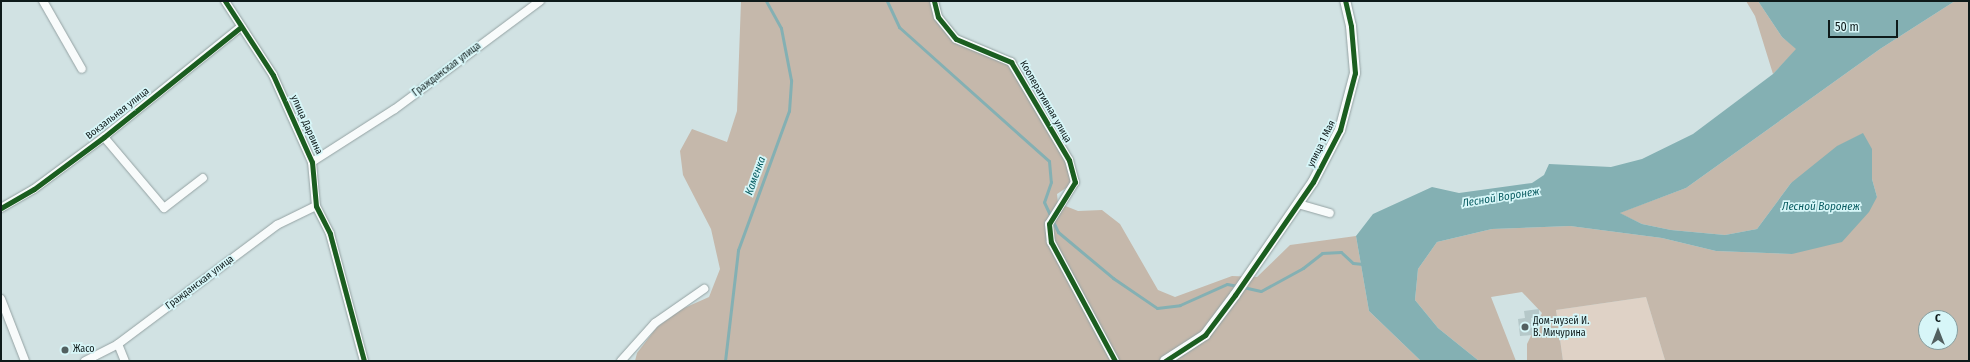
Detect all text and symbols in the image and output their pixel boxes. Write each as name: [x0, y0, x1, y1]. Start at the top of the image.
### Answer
scale bar: [1830, 12, 1900, 38]
text: 50 m: [1835, 20, 1859, 34]
street label: Гражданская улица: [410, 40, 484, 100]
street label: Кооперативная улица: [1017, 59, 1073, 145]
street label: Вокзальная улица: [84, 86, 152, 142]
street label: улица Дарвина: [288, 93, 324, 157]
street label: улица 1 Мая: [1306, 119, 1338, 169]
water label: Каменка: [743, 155, 769, 197]
water label: Лесной Воронеж: [1461, 185, 1541, 211]
water label: Лесной Воронеж: [1782, 200, 1860, 214]
street label: Гражданская улица: [163, 253, 237, 313]
north arrow: [1918, 310, 1958, 350]
text: С: [1935, 312, 1941, 325]
place label: Дом-музей И. В. Мичурина: [1533, 315, 1589, 338]
marker: Дом-музей И. В. Мичурина: [1520, 322, 1530, 332]
place label: Жасо: [73, 344, 95, 356]
marker: Жасо: [60, 345, 70, 355]

